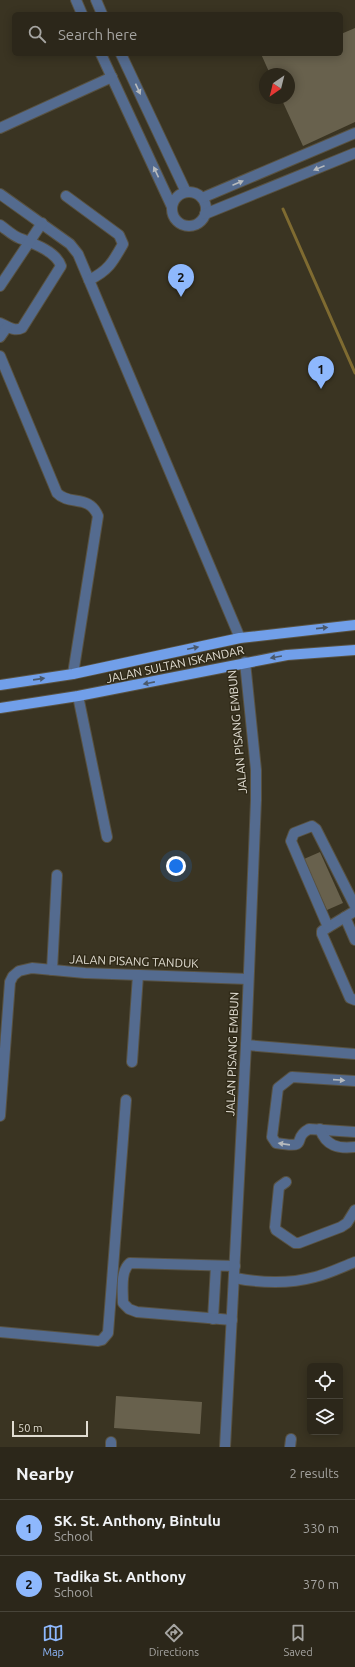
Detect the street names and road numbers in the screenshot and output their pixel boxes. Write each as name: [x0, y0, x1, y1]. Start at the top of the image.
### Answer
street label: JALAN SULTAN ISKANDAR: [105, 643, 246, 685]
street label: JALAN PISANG EMBUN: [225, 669, 249, 795]
street label: JALAN PISANG TANDUK: [69, 952, 199, 970]
street label: JALAN PISANG EMBUN: [223, 992, 241, 1116]

